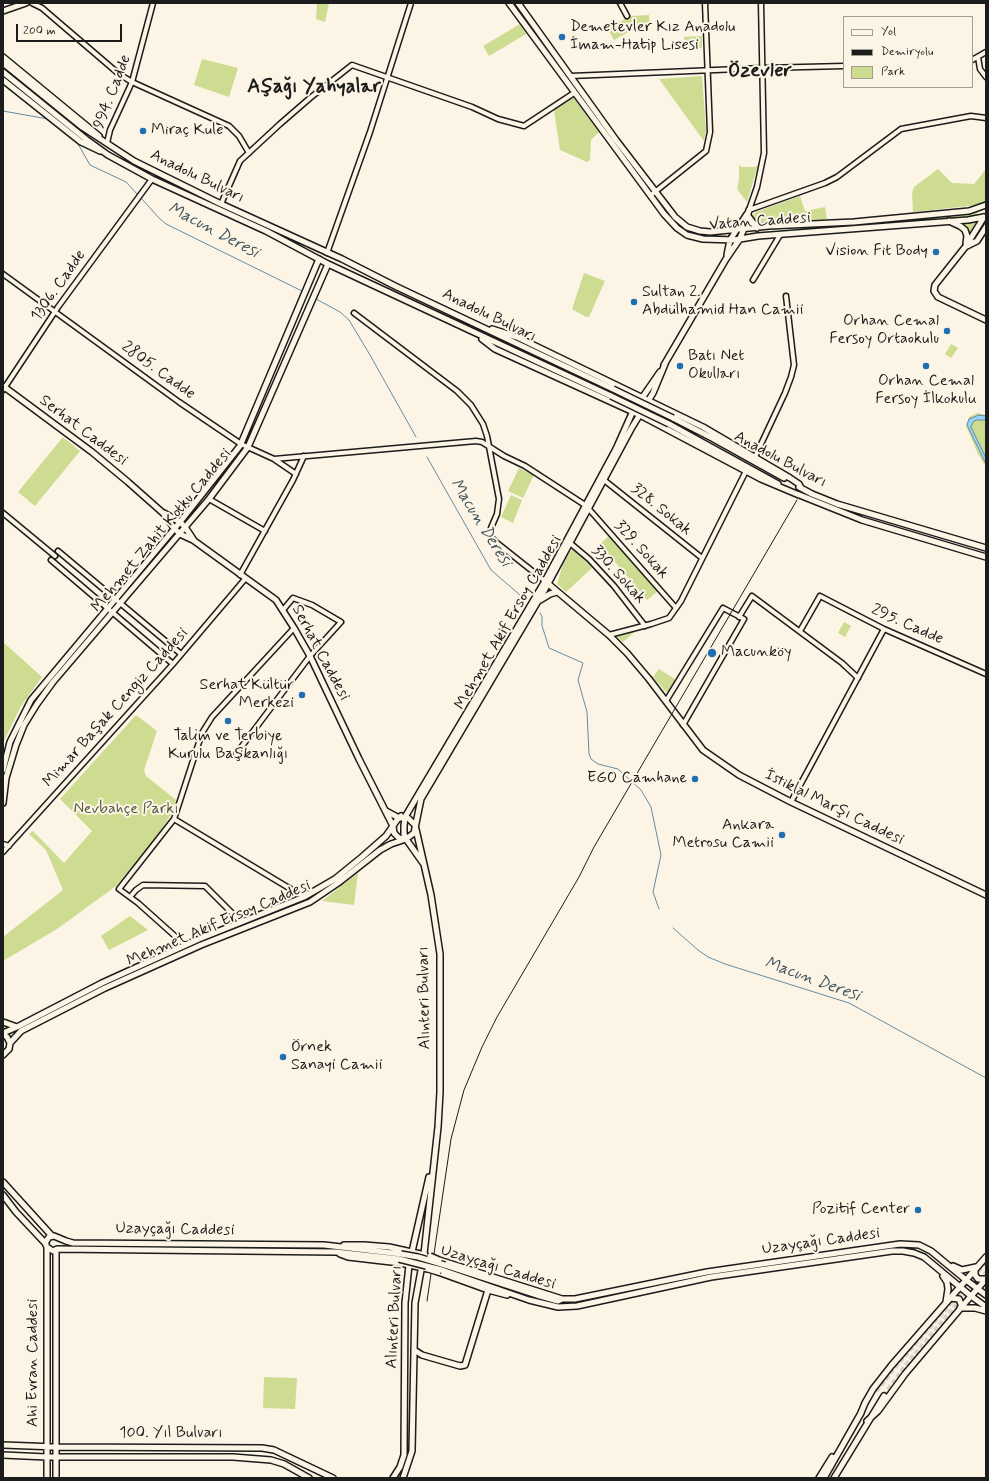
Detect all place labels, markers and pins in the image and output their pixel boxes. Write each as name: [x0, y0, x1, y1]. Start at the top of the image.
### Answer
place label: Demetevler Kız Anadolu İmam-Hatip Lisesi: [570, 18, 735, 56]
marker: Demetevler Kız Anadolu İmam-Hatip Lisesi: [557, 32, 567, 42]
place label: Miraç Kule: [151, 121, 224, 141]
marker: Miraç Kule: [138, 126, 148, 136]
place label: Vision Fit Body: [825, 242, 928, 262]
marker: Vision Fit Body: [931, 247, 941, 257]
place label: Sultan 2. Abdülhamid Han Camii: [642, 283, 803, 321]
marker: Sultan 2. Abdülhamid Han Camii: [629, 297, 639, 307]
place label: Orhan Cemal Fersoy Ortaokulu: [829, 312, 939, 350]
marker: Orhan Cemal Fersoy Ortaokulu: [942, 326, 952, 336]
place label: Batı Net Okulları: [688, 347, 744, 385]
marker: Batı Net Okulları: [675, 361, 685, 371]
marker: Orhan Cemal Fersoy İlkokulu: [921, 361, 931, 371]
place label: Orhan Cemal Fersoy İlkokulu: [875, 372, 977, 410]
place label: Macunköy: [721, 643, 792, 663]
marker: Macunköy: [706, 647, 718, 659]
place label: Serhat Kültür Merkezi: [200, 676, 294, 714]
marker: Serhat Kültür Merkezi: [297, 690, 307, 700]
marker: Talim ve Terbiye Kurulu Başkanlığı: [223, 716, 233, 726]
place label: Talim ve Terbiye Kurulu Başkanlığı: [168, 727, 288, 765]
place label: EGO Camhane: [587, 769, 687, 789]
marker: EGO Camhane: [690, 774, 700, 784]
place label: Ankara Metrosu Camii: [672, 816, 774, 854]
marker: Ankara Metrosu Camii: [777, 830, 787, 840]
place label: Örnek Sanayi Camii: [291, 1038, 382, 1076]
marker: Örnek Sanayi Camii: [278, 1052, 288, 1062]
place label: Pozitif Center: [812, 1200, 910, 1220]
marker: Pozitif Center: [913, 1205, 923, 1215]

